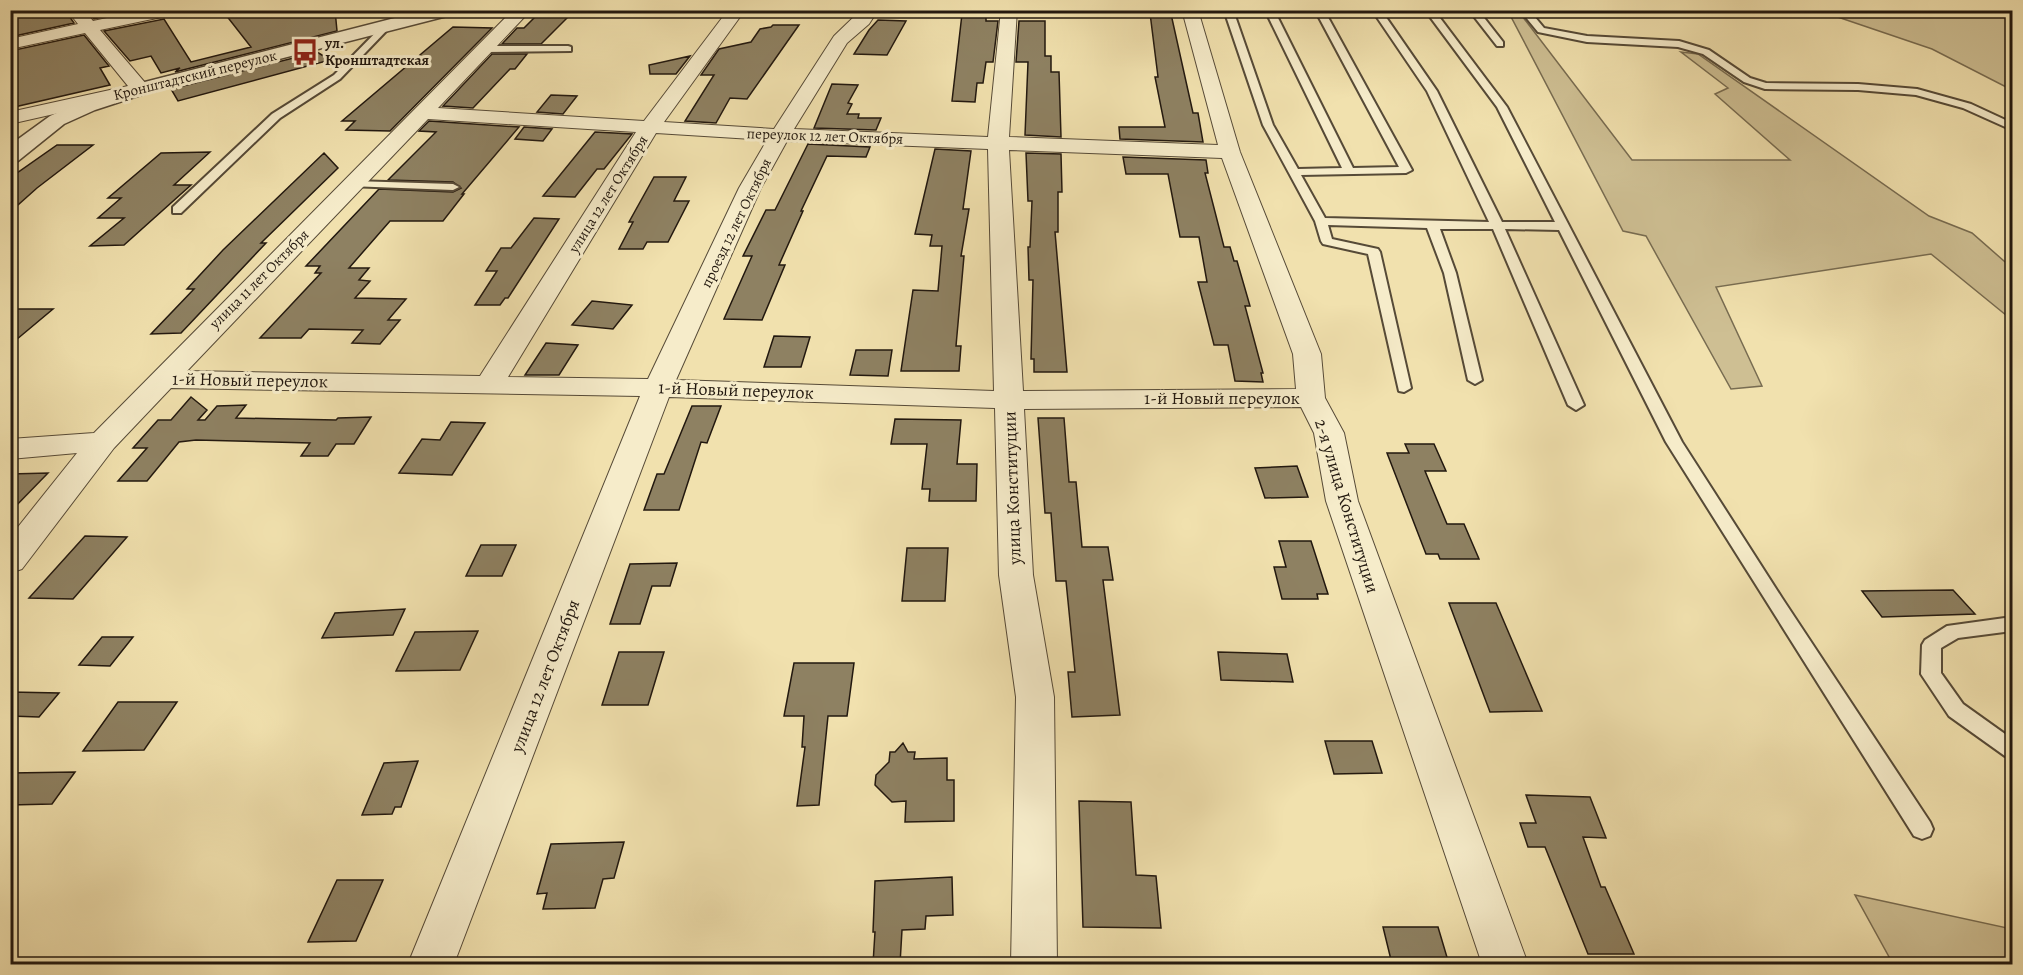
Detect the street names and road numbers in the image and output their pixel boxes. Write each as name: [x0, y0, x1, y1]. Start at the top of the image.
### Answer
street label: Кронштадтский переулок: [111, 45, 279, 105]
street label: переулок 12 лет Октября: [746, 123, 904, 149]
street label: улица 12 лет Октября: [563, 131, 652, 257]
street label: проезд 12 лет Октября: [696, 155, 776, 291]
street label: улица 11 лет Октября: [204, 225, 313, 334]
street label: 1-й Новый переулок: [172, 367, 328, 393]
street label: 1-й Новый переулок: [658, 375, 814, 405]
street label: 1-й Новый переулок: [1144, 386, 1300, 410]
street label: улица Конституции: [997, 411, 1027, 566]
street label: 2-я улица Конституции: [1309, 416, 1385, 596]
street label: улица 12 лет Октября: [504, 596, 585, 757]

